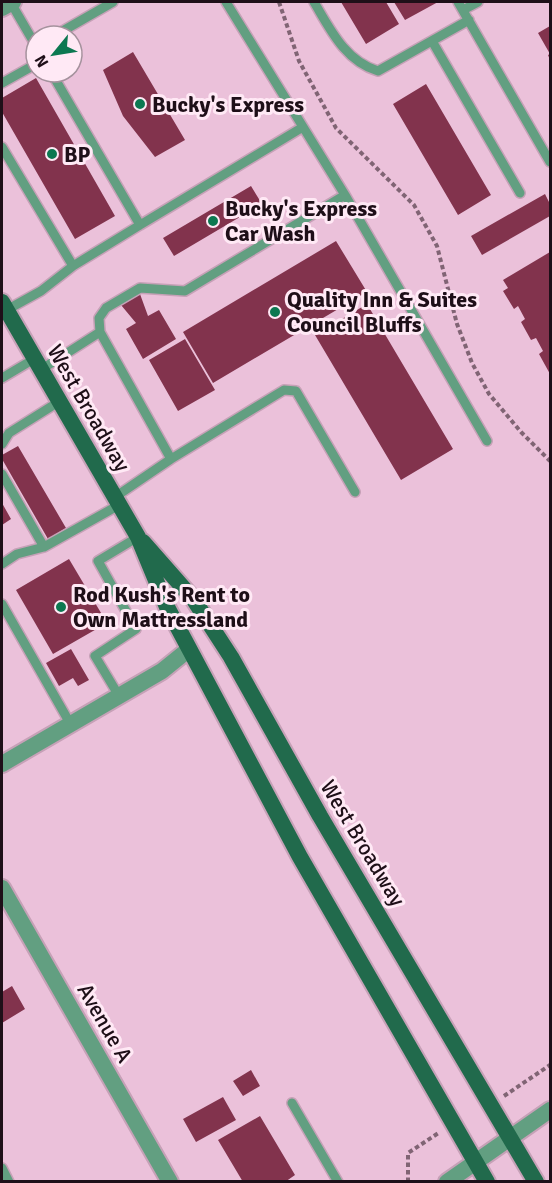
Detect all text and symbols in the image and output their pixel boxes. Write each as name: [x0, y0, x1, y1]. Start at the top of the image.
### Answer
north arrow: [24, 24, 84, 84]
text: N: [30, 51, 53, 71]
place label: Bucky's Express: [152, 91, 304, 118]
marker: Bucky's Express: [133, 97, 147, 111]
place label: BP: [64, 141, 91, 168]
marker: BP: [45, 147, 59, 161]
place label: Bucky's Express Car Wash: [225, 195, 377, 247]
marker: Bucky's Express Car Wash: [206, 214, 220, 228]
place label: Quality Inn & Suites Council Bluffs: [287, 286, 477, 338]
marker: Quality Inn & Suites Council Bluffs: [268, 305, 282, 319]
street label: West Broadway: [42, 339, 137, 477]
place label: Rod Kush's Rent to Own Mattressland: [73, 581, 250, 633]
marker: Rod Kush's Rent to Own Mattressland: [54, 600, 68, 614]
street label: West Broadway: [315, 775, 412, 912]
street label: Avenue A: [72, 979, 139, 1068]

